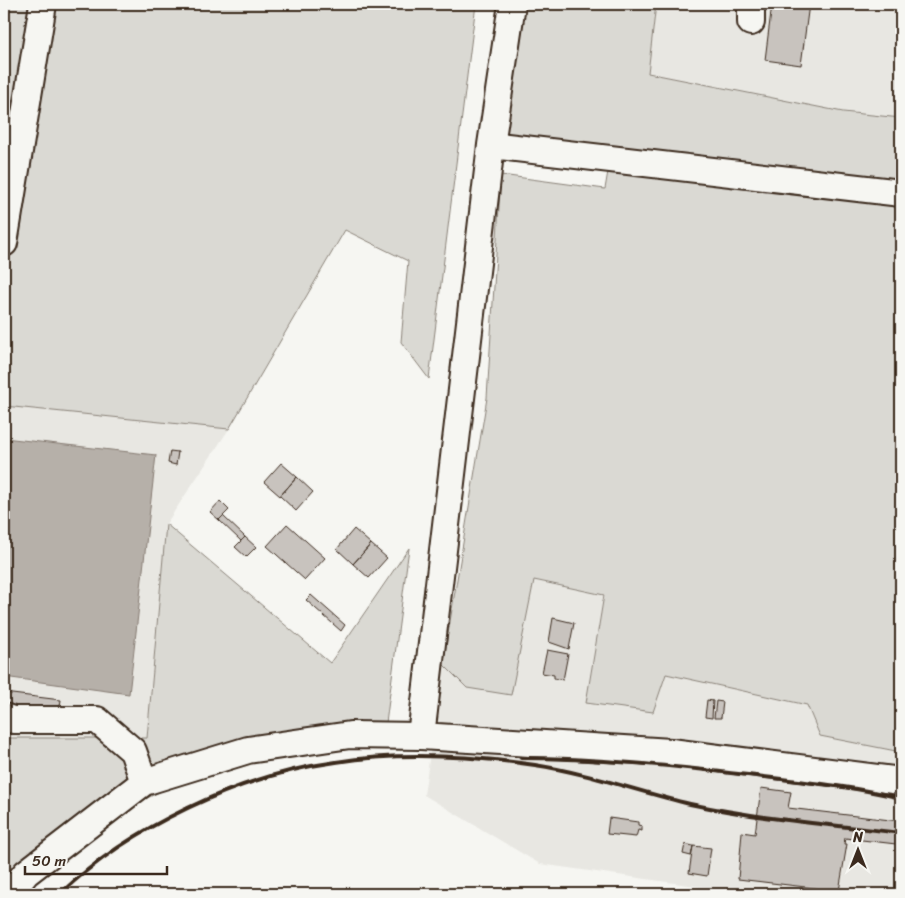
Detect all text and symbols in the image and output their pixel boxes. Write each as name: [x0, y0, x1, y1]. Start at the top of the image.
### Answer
text: N: [852, 825, 863, 850]
north arrow: [832, 826, 882, 876]
scale bar: [25, 843, 168, 875]
text: 50 m: [32, 848, 67, 874]

